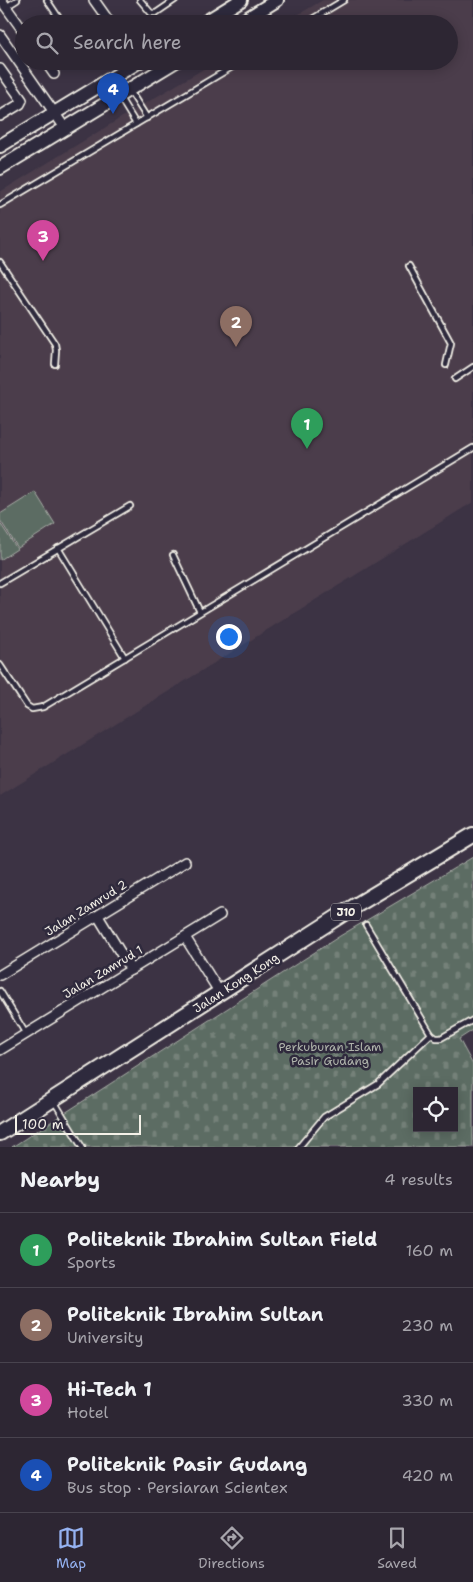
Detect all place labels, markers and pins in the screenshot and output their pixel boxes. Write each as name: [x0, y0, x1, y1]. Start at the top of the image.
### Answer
pin: 4: [97, 73, 129, 114]
pin: 3: [27, 220, 59, 261]
pin: 2: [220, 306, 252, 347]
pin: 1: [291, 408, 323, 449]

